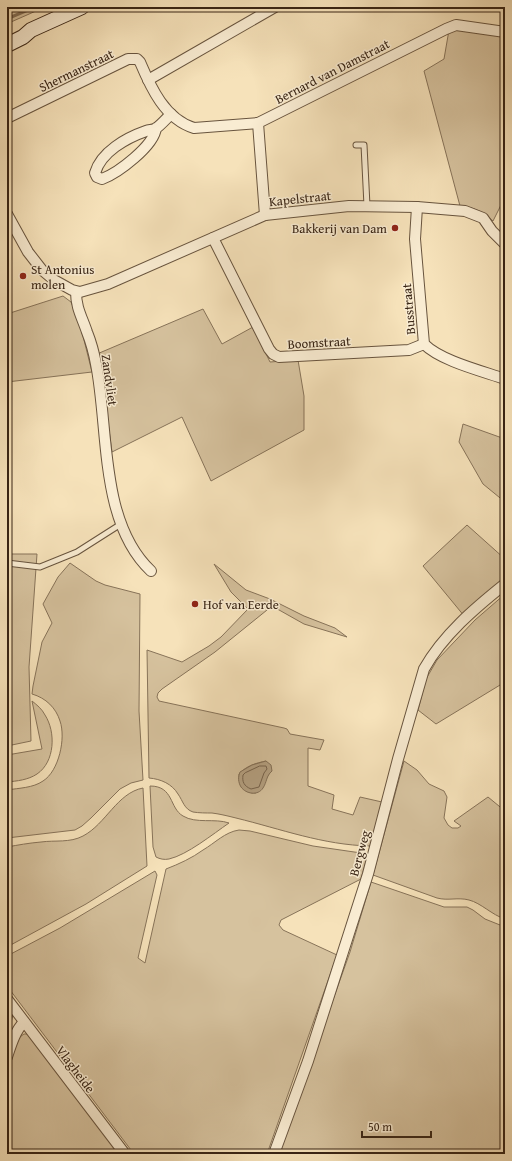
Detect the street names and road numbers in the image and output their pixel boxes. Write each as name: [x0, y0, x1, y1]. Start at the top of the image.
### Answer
street label: Bernard van Damstraat: [272, 34, 393, 109]
street label: Shermanstraat: [36, 44, 117, 97]
street label: Kapelstraat: [268, 186, 333, 211]
street label: Busstraat: [397, 282, 420, 335]
street label: Boomstraat: [287, 331, 351, 354]
street label: Zandvliet: [96, 353, 123, 407]
street label: Bergweg: [344, 828, 375, 878]
street label: Vlagheide: [52, 1042, 100, 1097]

